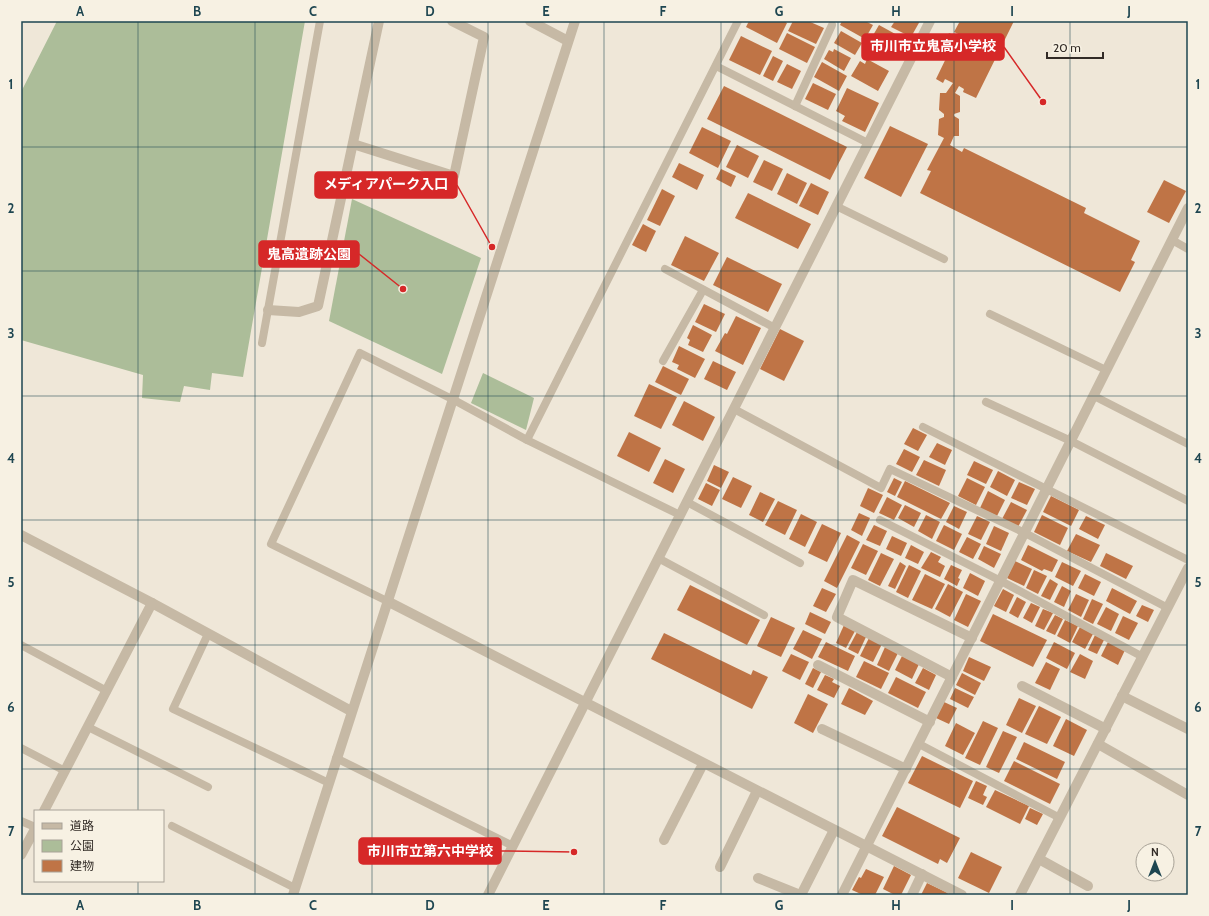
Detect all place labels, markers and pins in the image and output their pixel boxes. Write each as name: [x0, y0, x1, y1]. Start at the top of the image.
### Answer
callout: 市川市立鬼高小学校: [862, 34, 1004, 60]
callout: メディアパーク入口: [315, 172, 457, 198]
callout: 鬼高遺跡公園: [259, 241, 359, 267]
callout: 市川市立第六中学校: [359, 838, 501, 864]

